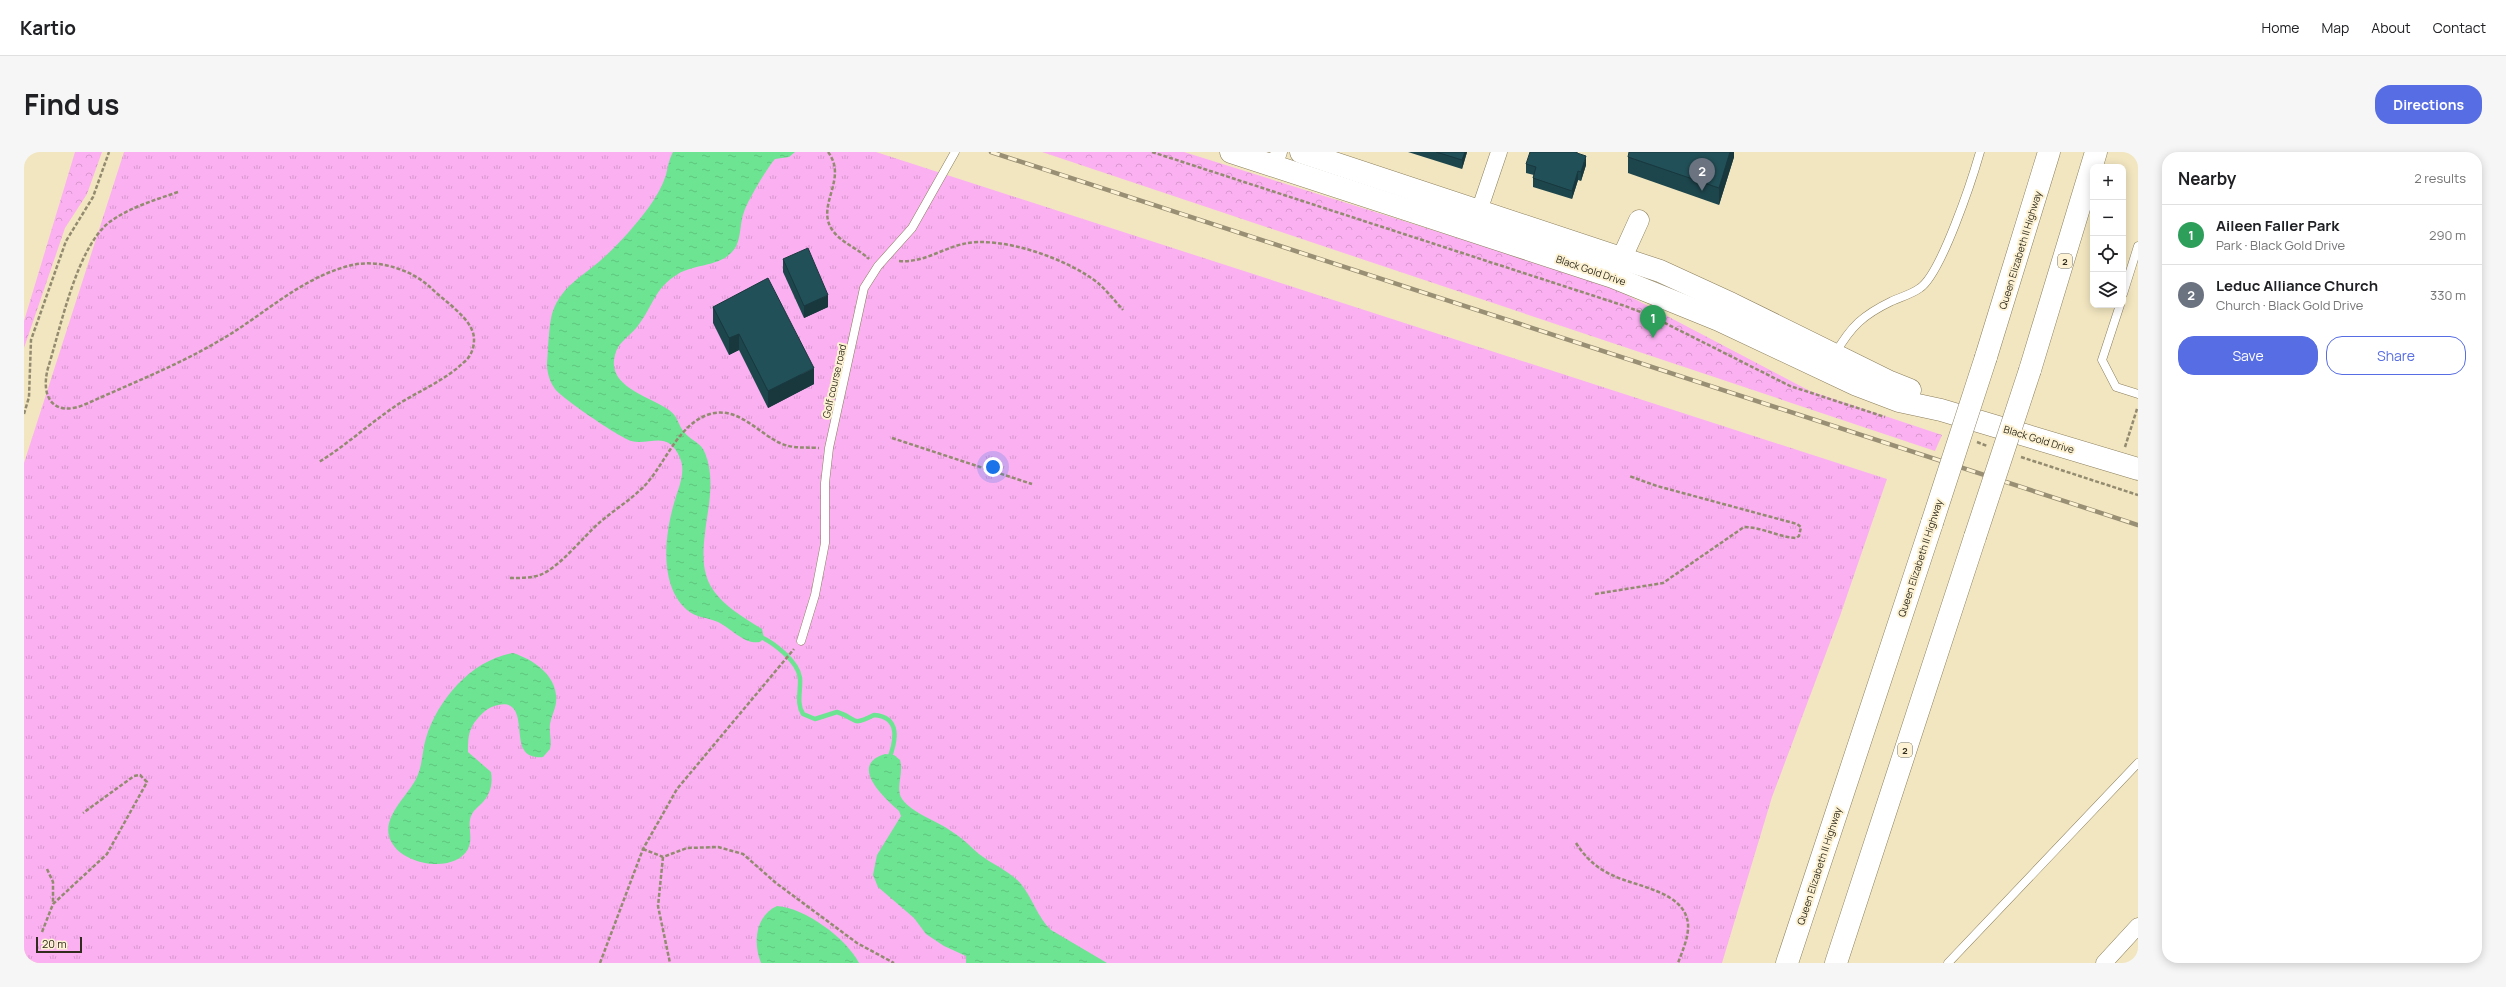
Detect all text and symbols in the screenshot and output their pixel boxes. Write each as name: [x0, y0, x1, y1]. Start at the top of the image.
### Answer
text: Kartio: [20, 15, 76, 41]
text: Home: [2262, 18, 2299, 37]
text: Map: [2321, 18, 2349, 37]
text: About: [2371, 18, 2411, 37]
text: Contact: [2433, 18, 2486, 37]
text: Find us: [24, 85, 119, 123]
button: Directions: [2375, 85, 2482, 124]
pin: 2: [1689, 158, 1715, 191]
map controls: [2090, 164, 2126, 308]
button: +: [2090, 164, 2126, 200]
text: Nearby: [2178, 167, 2236, 190]
text: 2 results: [2414, 169, 2466, 187]
street label: Queen Elizabeth II Highway: [1995, 188, 2045, 311]
button: −: [2090, 200, 2126, 236]
text: Aileen Faller Park: [2216, 215, 2339, 236]
text: 1: [2188, 226, 2194, 244]
text: 290 m: [2429, 226, 2466, 244]
button: locate: [2090, 236, 2126, 272]
text: Park · Black Gold Drive: [2216, 236, 2345, 254]
street label: Black Gold Drive: [1554, 251, 1628, 289]
road number: 2: [2058, 254, 2072, 268]
button: layers: [2090, 272, 2126, 308]
text: Leduc Alliance Church: [2216, 275, 2378, 296]
text: 2: [2187, 286, 2195, 304]
text: 330 m: [2430, 286, 2466, 304]
text: Church · Black Gold Drive: [2216, 296, 2363, 314]
pin: 1: [1640, 305, 1666, 338]
button: Save: [2178, 336, 2318, 375]
button: Share: [2326, 336, 2466, 375]
street label: Golf course road: [819, 343, 849, 419]
street label: Black Gold Drive: [2002, 422, 2076, 456]
your location: [983, 457, 1003, 477]
street label: Queen Elizabeth II Highway: [1894, 497, 1946, 619]
road number: 2: [1898, 743, 1912, 757]
street label: Queen Elizabeth II Highway: [1793, 805, 1845, 927]
scale bar: [36, 935, 82, 954]
text: 20 m: [42, 936, 67, 951]

